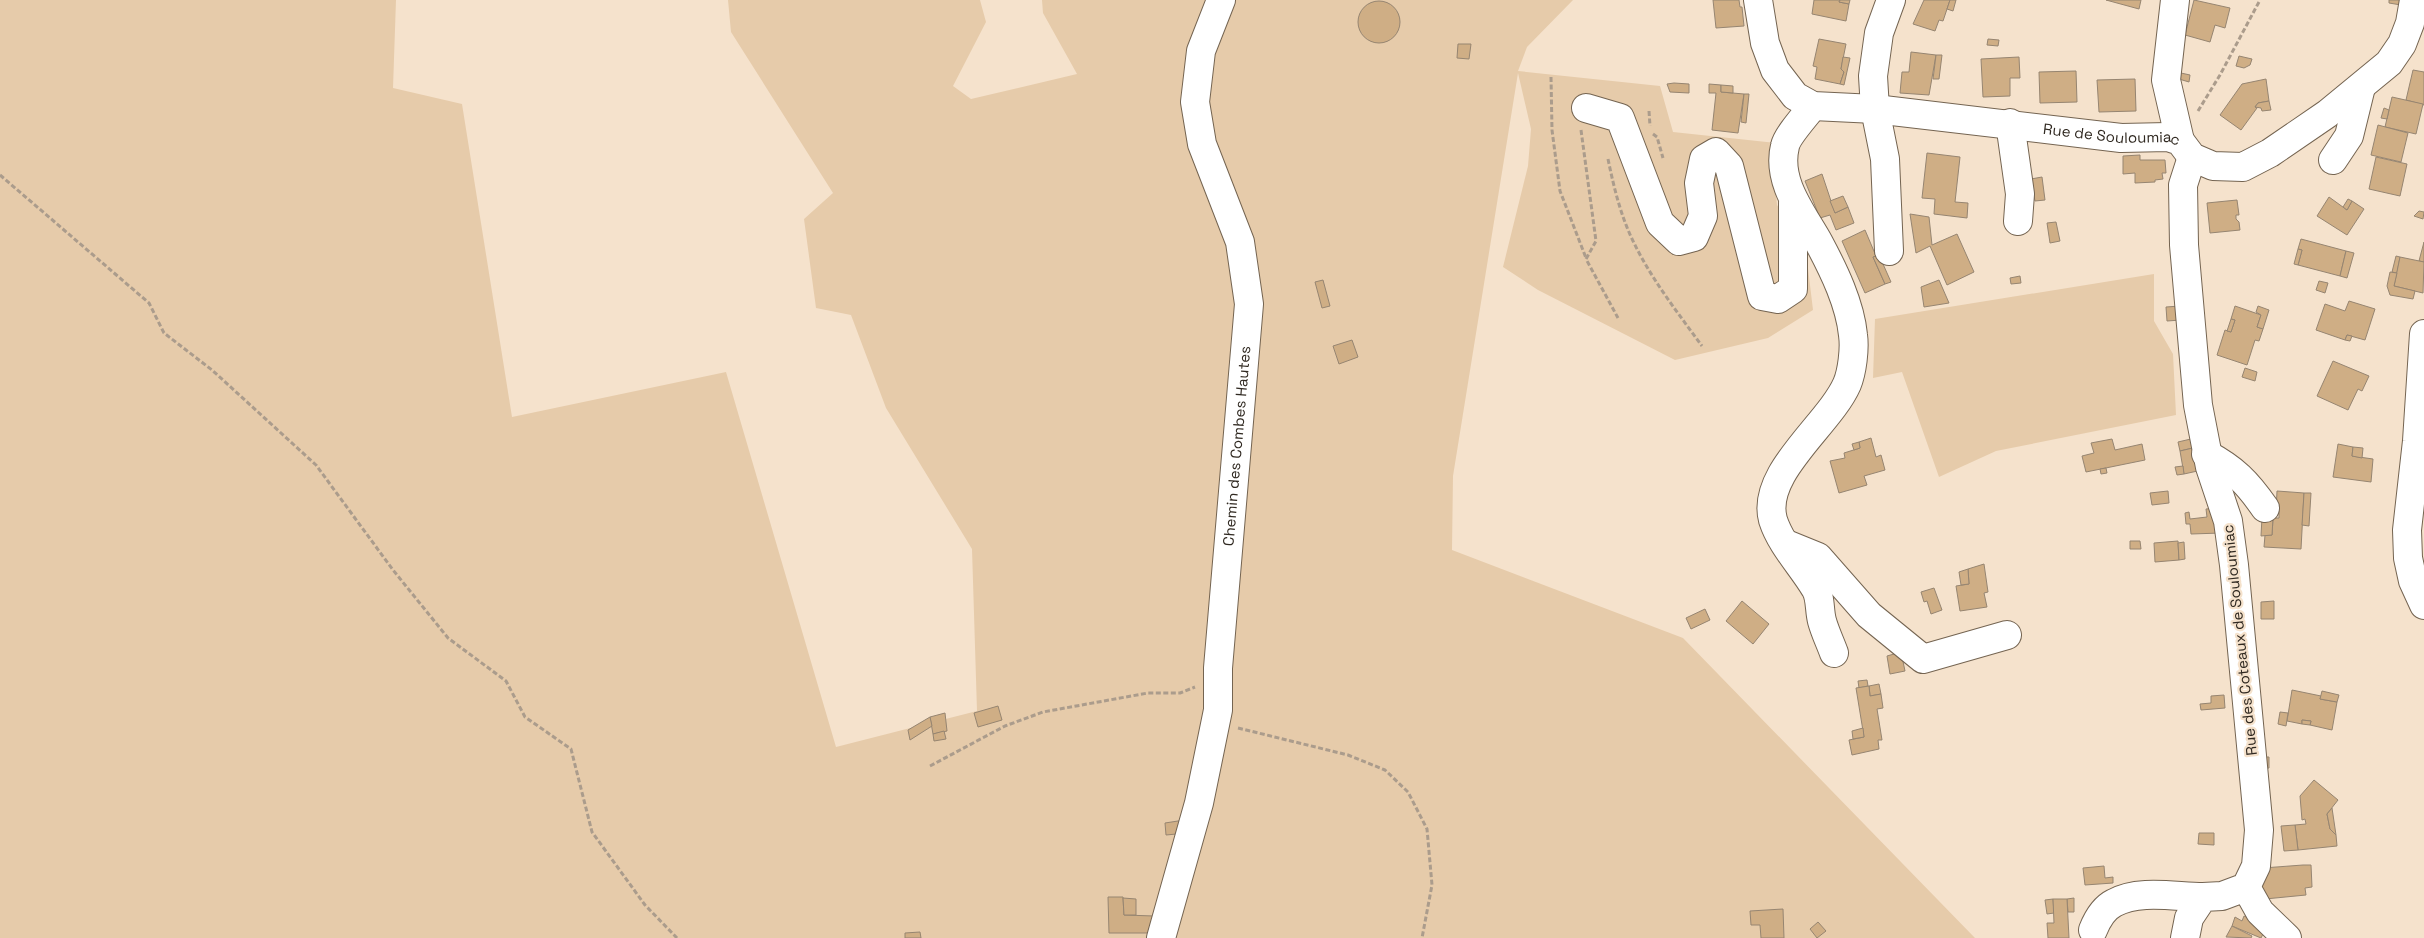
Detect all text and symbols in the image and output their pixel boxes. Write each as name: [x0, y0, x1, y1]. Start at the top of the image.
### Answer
street label: Rue de Souloumiac: [2042, 119, 2183, 149]
street label: Chemin des Combes Hautes: [1218, 345, 1254, 547]
street label: Rue des Coteaux de Souloumiac: [2218, 524, 2261, 757]

